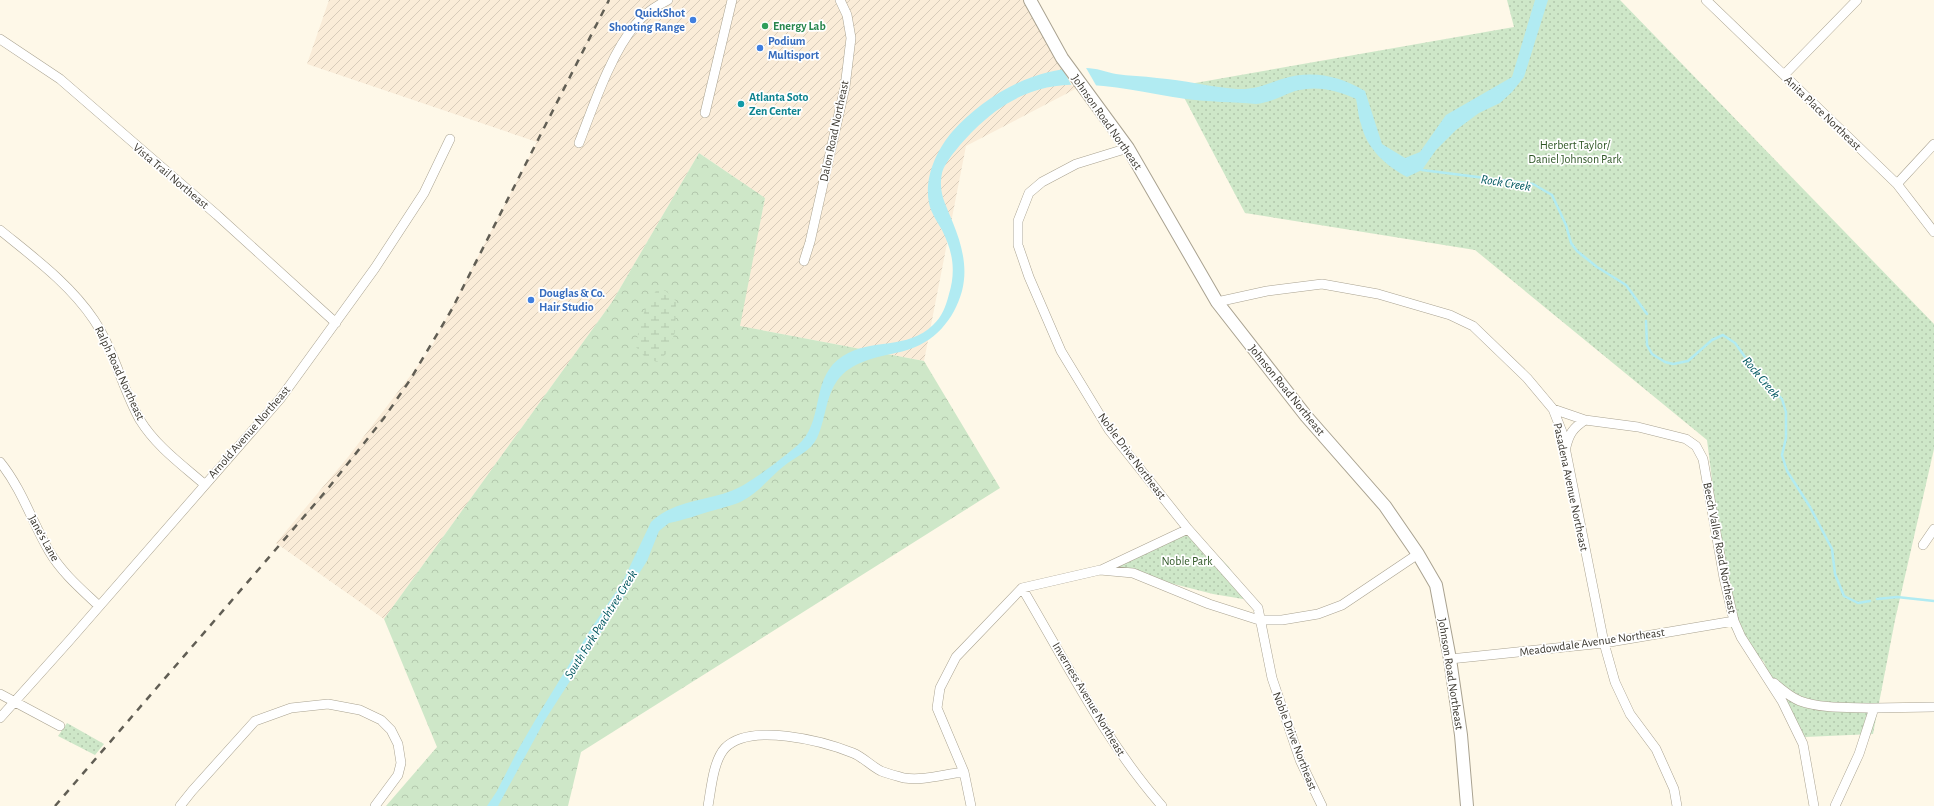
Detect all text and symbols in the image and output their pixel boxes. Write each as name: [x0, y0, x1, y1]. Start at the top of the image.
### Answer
place label: QuickShot Shooting Range: [609, 7, 685, 33]
marker: QuickShot Shooting Range: [688, 15, 698, 25]
place label: Energy Lab: [773, 20, 826, 33]
marker: Energy Lab: [760, 21, 770, 31]
place label: Podium Multisport: [768, 35, 819, 61]
marker: Podium Multisport: [755, 43, 765, 53]
street label: Johnson Road Northeast: [1070, 72, 1144, 172]
street label: Anita Place Northeast: [1782, 74, 1864, 153]
street label: Dalon Road Northeast: [817, 79, 851, 183]
place label: Atlanta Soto Zen Center: [749, 91, 809, 117]
marker: Atlanta Soto Zen Center: [736, 99, 746, 109]
park label: Herbert Taylor/ Daniel Johnson Park: [1528, 139, 1622, 165]
street label: Vista Trail Northeast: [131, 141, 211, 211]
water label: Rock Creek: [1480, 173, 1532, 194]
place label: Douglas & Co. Hair Studio: [539, 287, 605, 313]
marker: Douglas & Co. Hair Studio: [526, 295, 536, 305]
street label: Ralph Road Northeast: [93, 324, 147, 422]
street label: Johnson Road Northeast: [1247, 342, 1327, 438]
water label: Rock Creek: [1740, 355, 1782, 401]
street label: Arnold Avenue Northeast: [206, 383, 292, 480]
street label: Noble Drive Northeast: [1096, 411, 1168, 501]
street label: Pasadena Avenue Northeast: [1552, 422, 1591, 552]
street label: Beech Valley Road Northeast: [1700, 481, 1739, 615]
street label: Jane's Lane: [26, 513, 62, 563]
park label: Noble Park: [1161, 555, 1213, 567]
water label: South Fork Peachtree Creek: [563, 568, 640, 681]
street label: Johnson Road Northeast: [1436, 617, 1466, 731]
street label: Meadowdale Avenue Northeast: [1519, 626, 1665, 658]
street label: Inverness Avenue Northeast: [1050, 640, 1128, 758]
street label: Noble Drive Northeast: [1271, 690, 1319, 792]

